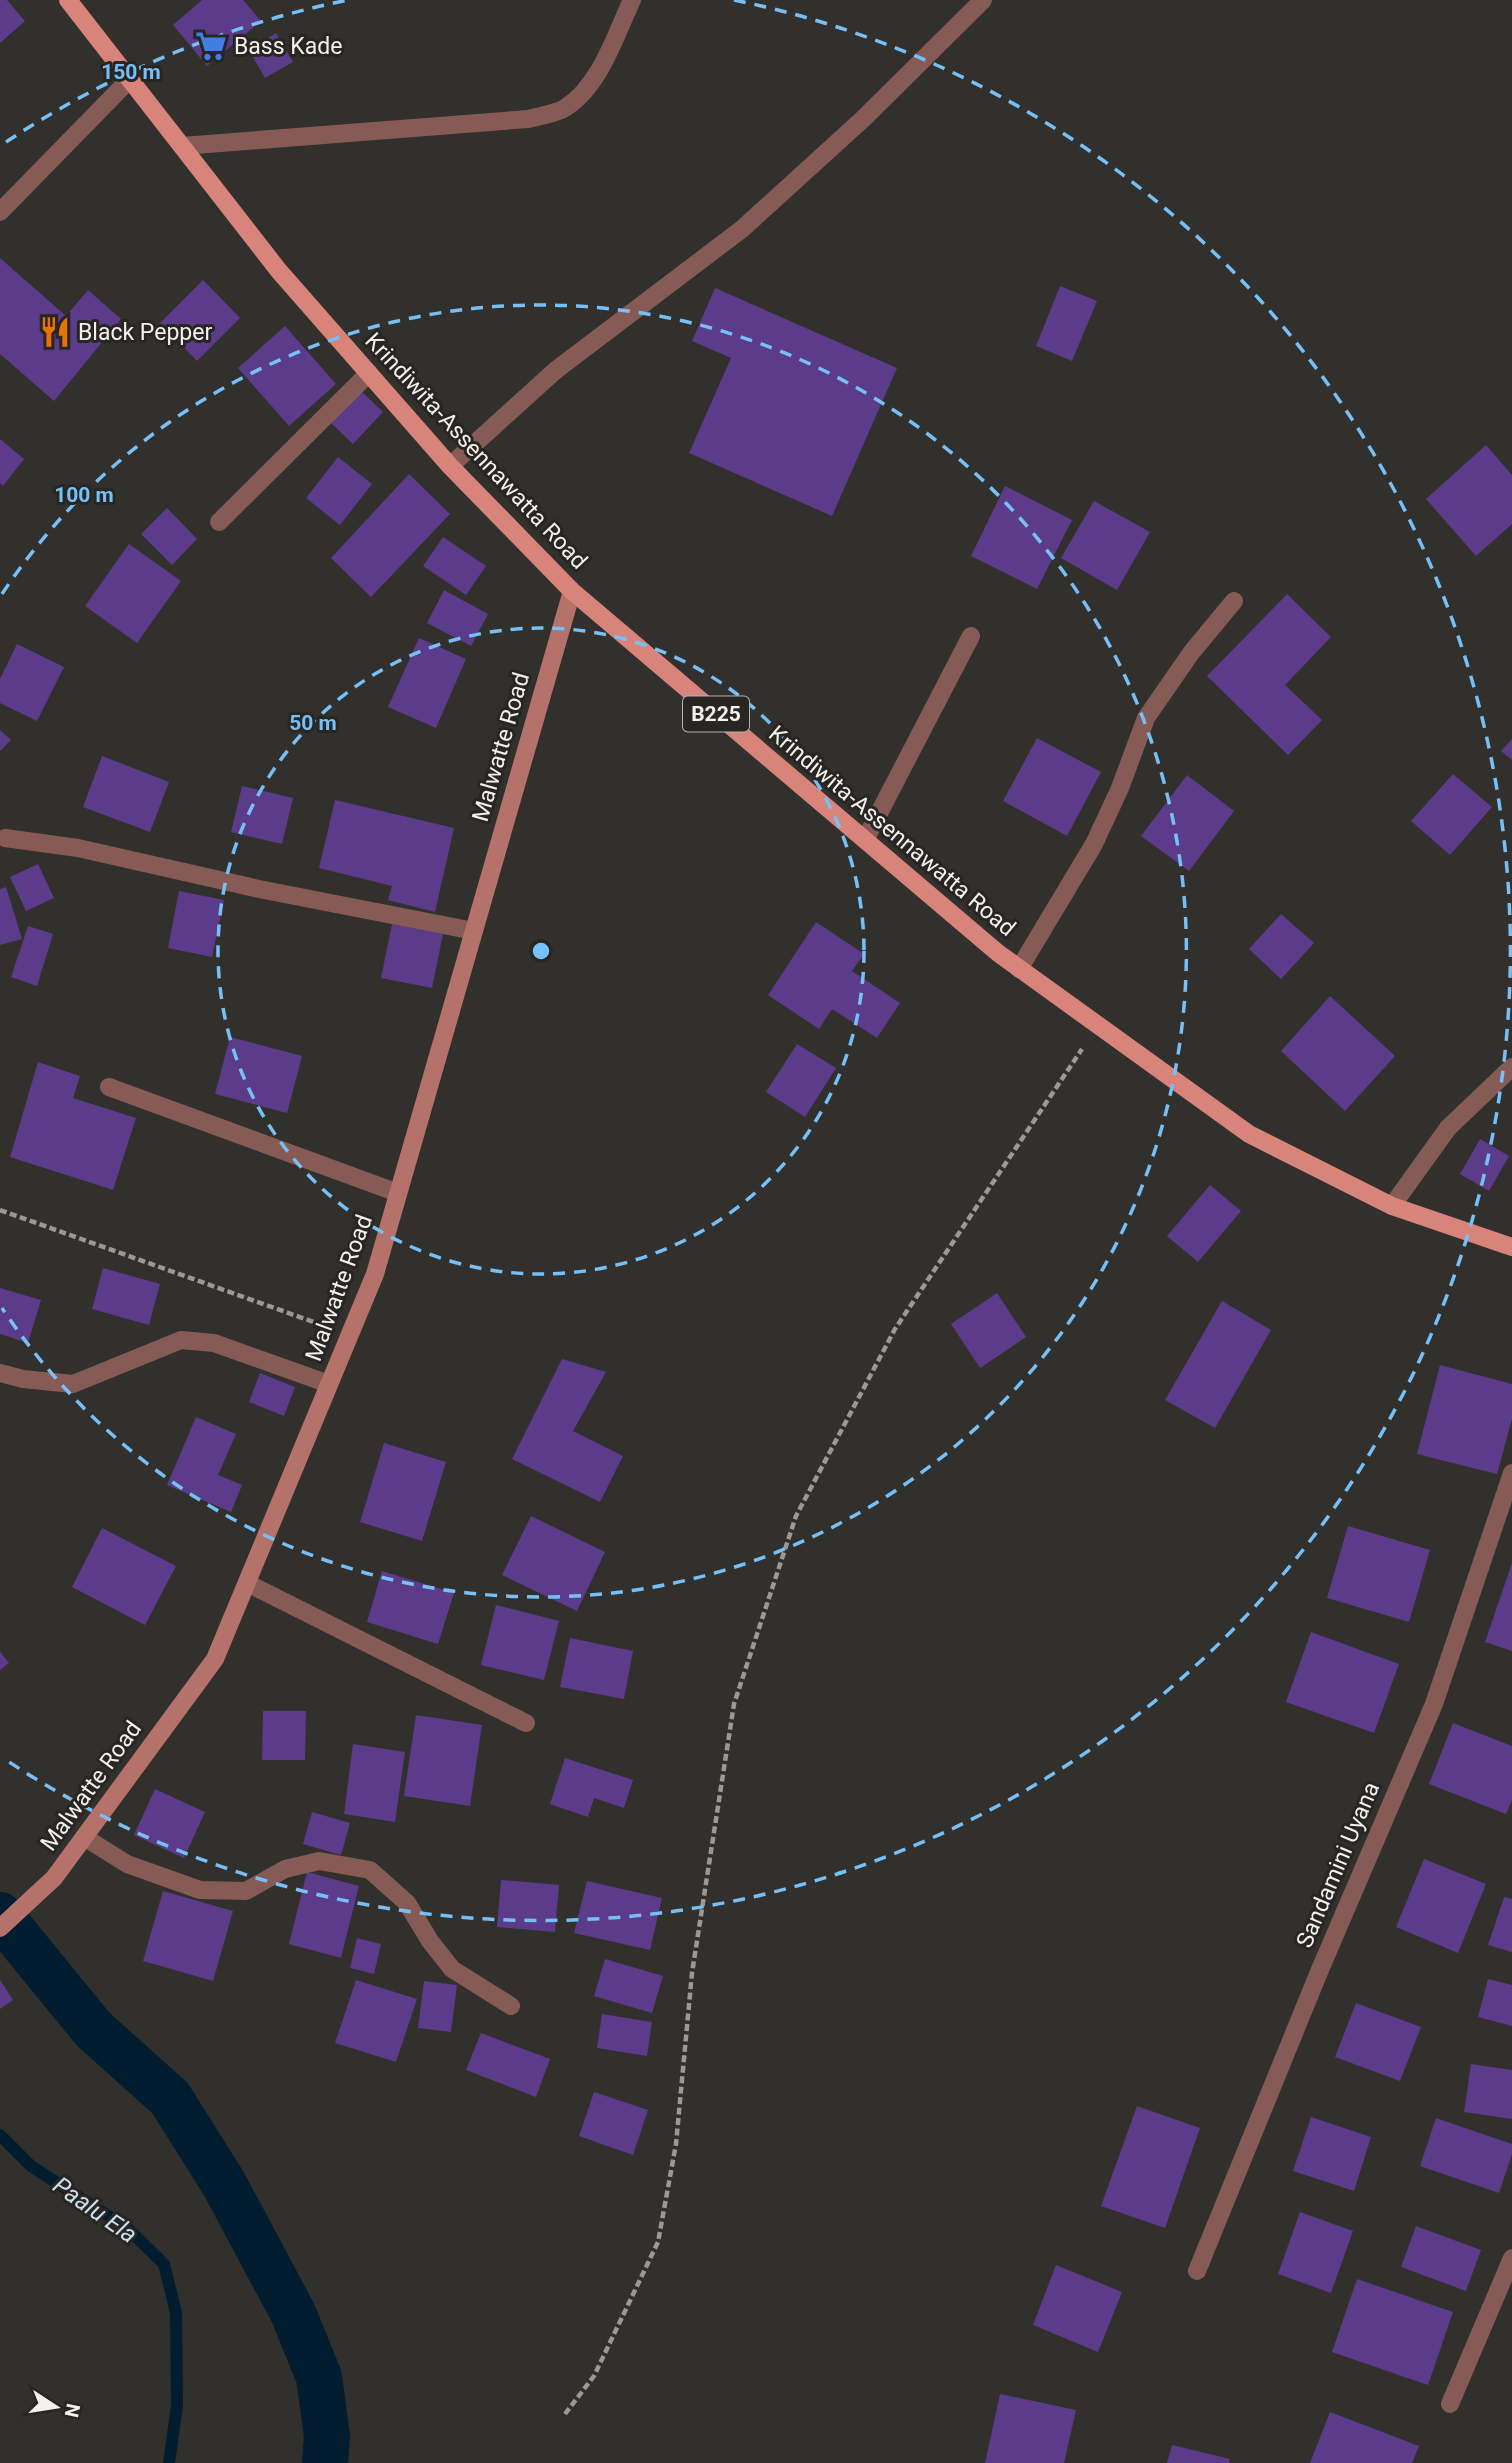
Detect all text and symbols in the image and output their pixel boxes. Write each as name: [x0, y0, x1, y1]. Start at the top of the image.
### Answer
supermarket icon: Bass Kade: [194, 29, 228, 63]
place label: Bass Kade: [234, 33, 342, 60]
text: 150 m: [101, 60, 161, 84]
restaurant icon: Black Pepper: [38, 315, 72, 349]
place label: Black Pepper: [78, 319, 212, 346]
street label: Krindiwita-Assennawatta Road: [359, 327, 593, 575]
text: 100 m: [54, 483, 114, 507]
street label: Malwatte Road: [467, 669, 535, 825]
road number: B225: [683, 696, 749, 732]
text: 50 m: [289, 711, 337, 735]
street label: Krindiwita-Assennawatta Road: [763, 720, 1021, 942]
centre of rings: [529, 939, 553, 963]
street label: Malwatte Road: [300, 1211, 378, 1365]
street label: Malwatte Road: [35, 1716, 147, 1856]
street label: Sandamini Uyana: [1291, 1778, 1385, 1952]
water label: Paalu Ela: [48, 2171, 142, 2249]
north arrow: [21, 2372, 91, 2442]
text: N: [59, 2401, 85, 2419]

